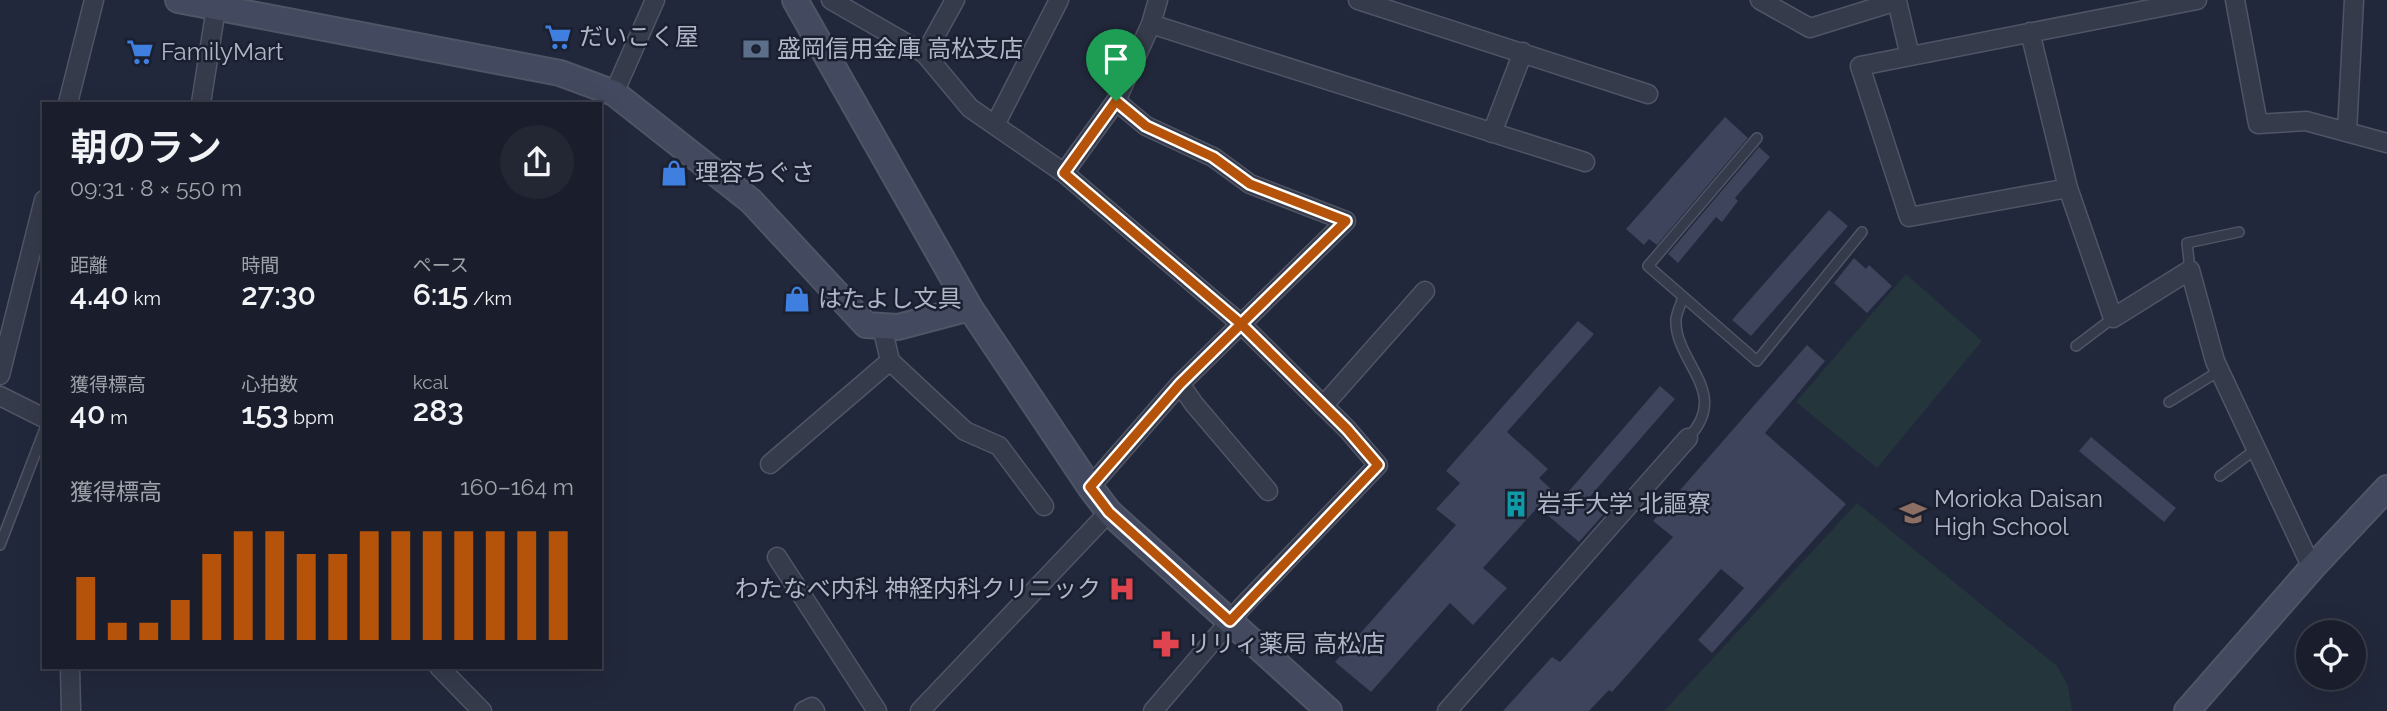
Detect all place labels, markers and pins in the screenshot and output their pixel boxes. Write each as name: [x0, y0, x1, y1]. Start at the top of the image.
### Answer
supermarket icon: だいこく屋: [543, 22, 573, 52]
place label: だいこく屋: [579, 22, 699, 51]
pin: [1086, 29, 1146, 101]
bank icon: 盛岡信用金庫 高松支店: [741, 34, 771, 64]
place label: 盛岡信用金庫 高松支店: [777, 34, 1023, 63]
supermarket icon: FamilyMart: [125, 37, 155, 67]
place label: FamilyMart: [161, 37, 284, 66]
shop icon: 理容ちぐさ: [659, 158, 689, 188]
place label: 理容ちぐさ: [695, 158, 815, 187]
shop icon: はたよし文具: [782, 284, 812, 314]
place label: はたよし文具: [818, 284, 962, 313]
place label: Morioka Daisan High School: [1934, 484, 2103, 541]
building icon: 岩手大学 北謳寮: [1501, 489, 1531, 519]
place label: 岩手大学 北謳寮: [1537, 489, 1711, 518]
school or university icon: Morioka Daisan High School: [1898, 498, 1928, 528]
place label: わたなべ内科 神経内科クリニック: [735, 574, 1101, 603]
hospital icon: わたなべ内科 神経内科クリニック: [1107, 574, 1137, 604]
pharmacy icon: リリィ薬局 高松店: [1151, 629, 1181, 659]
place label: リリィ薬局 高松店: [1187, 629, 1385, 658]

